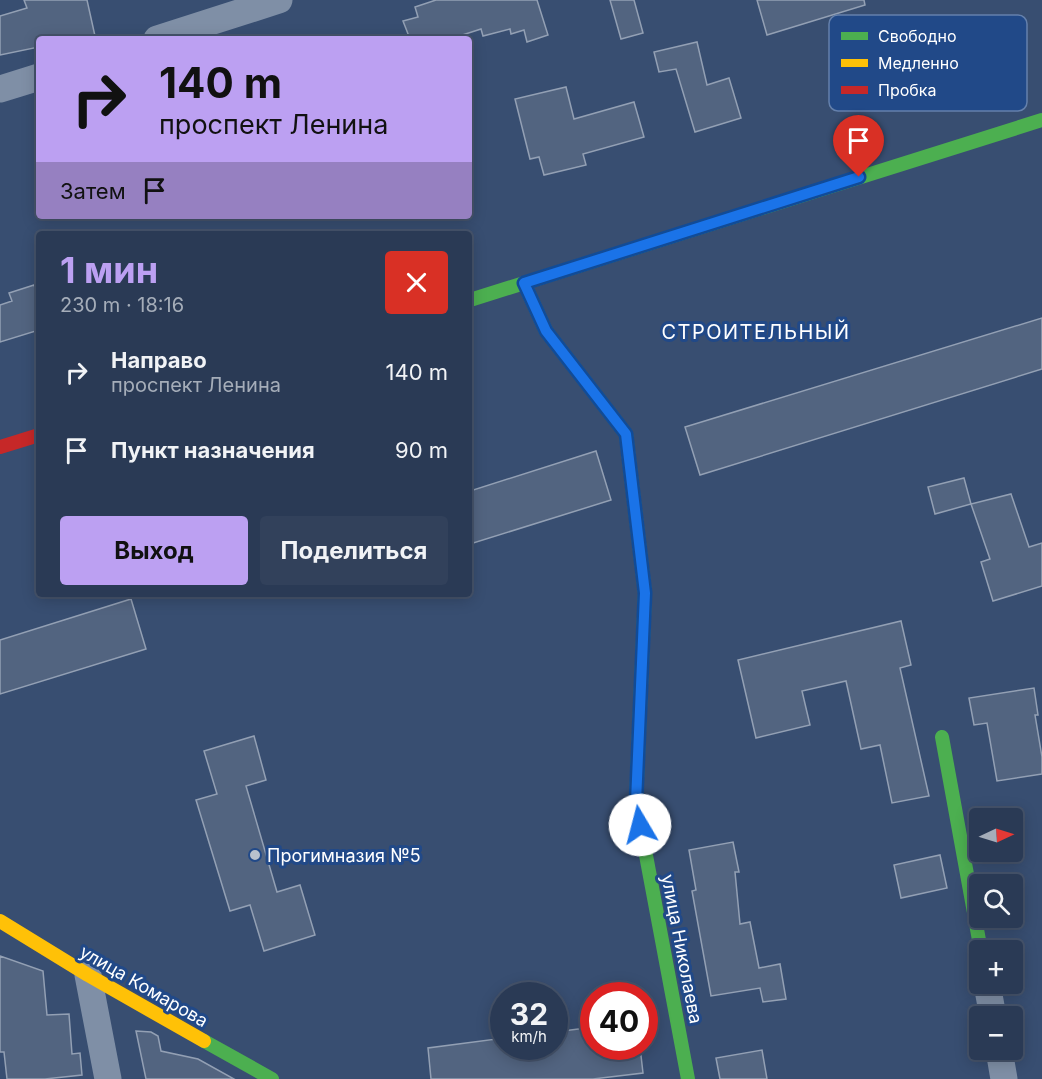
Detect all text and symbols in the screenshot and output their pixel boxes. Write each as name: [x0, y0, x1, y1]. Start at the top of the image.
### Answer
legend: [829, 15, 1027, 111]
text: Свободно: [878, 26, 957, 46]
text: Медленно: [878, 53, 959, 73]
text: 140 m: [159, 57, 282, 108]
icon: right: [60, 60, 138, 138]
text: Пробка: [878, 80, 936, 100]
text: проспект Ленина: [159, 108, 388, 141]
pin: [833, 115, 884, 177]
icon: arrive: [842, 124, 875, 157]
icon: arrive: [138, 174, 171, 207]
text: Затем: [60, 178, 126, 204]
text: 1 мин: [60, 248, 158, 292]
button: close: [385, 251, 448, 314]
text: 230 m · 18:16: [60, 293, 184, 317]
district label: СТРОИТЕЛЬНЫЙ: [661, 319, 851, 344]
text: Направо: [111, 347, 207, 373]
icon: right: [60, 356, 93, 389]
text: 140 m: [386, 359, 448, 385]
text: проспект Ленина: [111, 373, 281, 397]
icon: arrive: [60, 434, 93, 467]
text: Пункт назначения: [111, 437, 315, 463]
text: 90 m: [395, 437, 448, 463]
button: Выход: [60, 516, 248, 585]
button: Поделиться: [260, 516, 448, 585]
position arrow: [608, 793, 672, 857]
north arrow: [969, 808, 1023, 862]
map controls: [969, 808, 1023, 1060]
place label: Прогимназия №5: [267, 845, 421, 866]
marker: Прогимназия №5: [248, 848, 262, 862]
street label: улица Николаева: [657, 873, 707, 1025]
button: search: [969, 874, 1023, 928]
button: +: [969, 940, 1023, 994]
street label: улица Комарова: [76, 941, 212, 1031]
speed limit sign: 40: [580, 982, 658, 1060]
text: 32: [510, 996, 548, 1032]
button: −: [969, 1006, 1023, 1060]
text: km/h: [511, 1027, 547, 1046]

